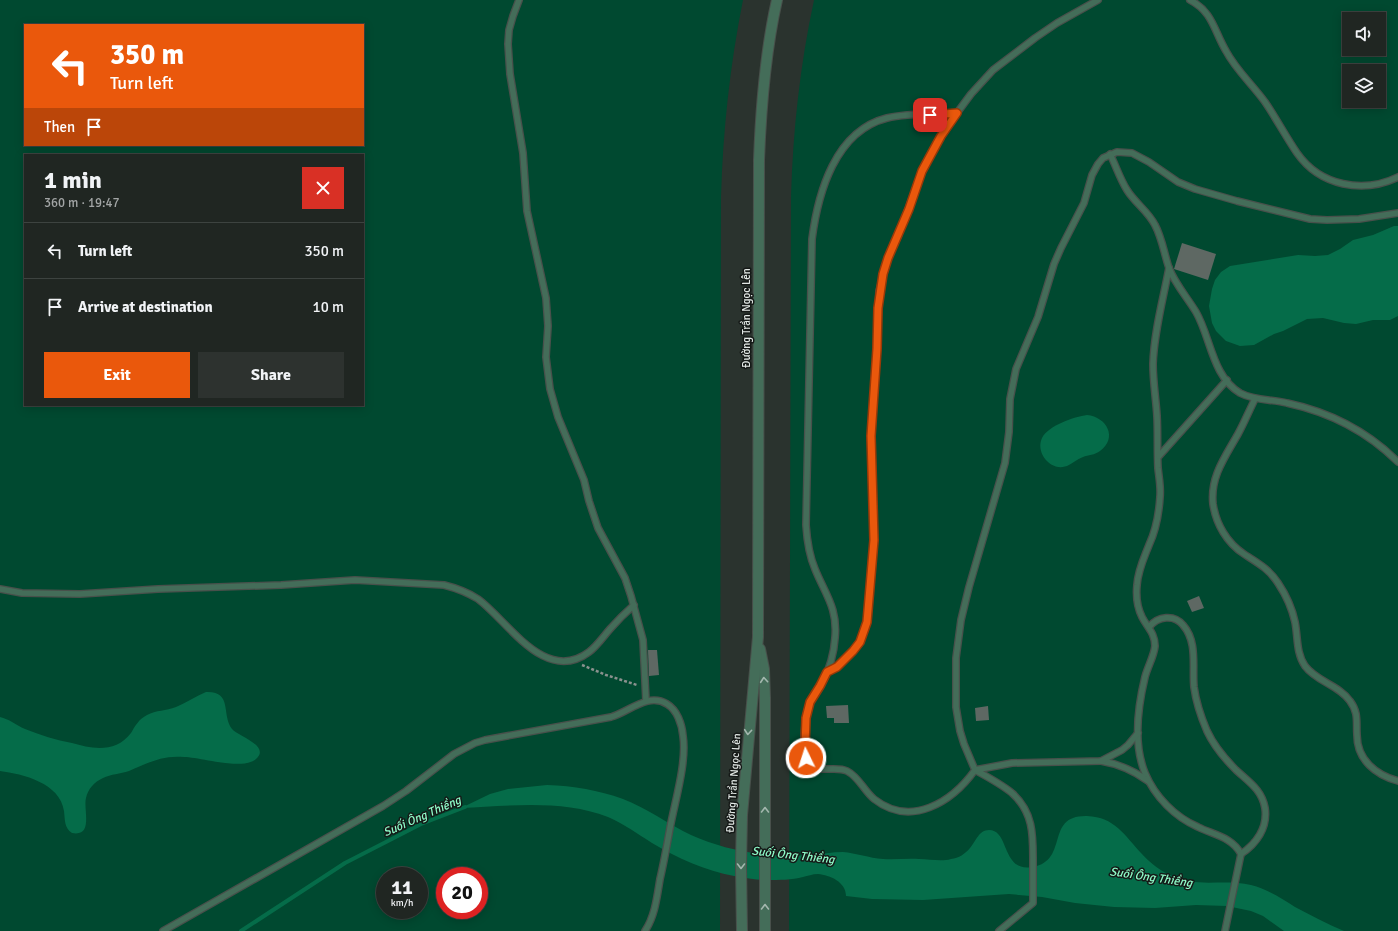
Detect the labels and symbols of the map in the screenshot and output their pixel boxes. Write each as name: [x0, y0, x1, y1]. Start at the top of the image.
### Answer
pin: [913, 98, 947, 132]
street label: Đường Trần Ngọc Lên: [739, 268, 753, 368]
one-way arrow: [760, 677, 769, 683]
one-way arrow: [744, 729, 753, 735]
street label: Đường Trần Ngọc Lên: [723, 733, 743, 833]
position arrow: [785, 737, 827, 779]
water label: Suối Ông Thiềng: [381, 792, 465, 840]
one-way arrow: [761, 807, 769, 813]
water label: Suối Ông Thiềng: [751, 844, 837, 867]
one-way arrow: [737, 863, 745, 869]
water label: Suối Ông Thiềng: [1109, 864, 1195, 891]
speed limit sign: 20: [436, 867, 488, 919]
one-way arrow: [761, 904, 769, 910]

